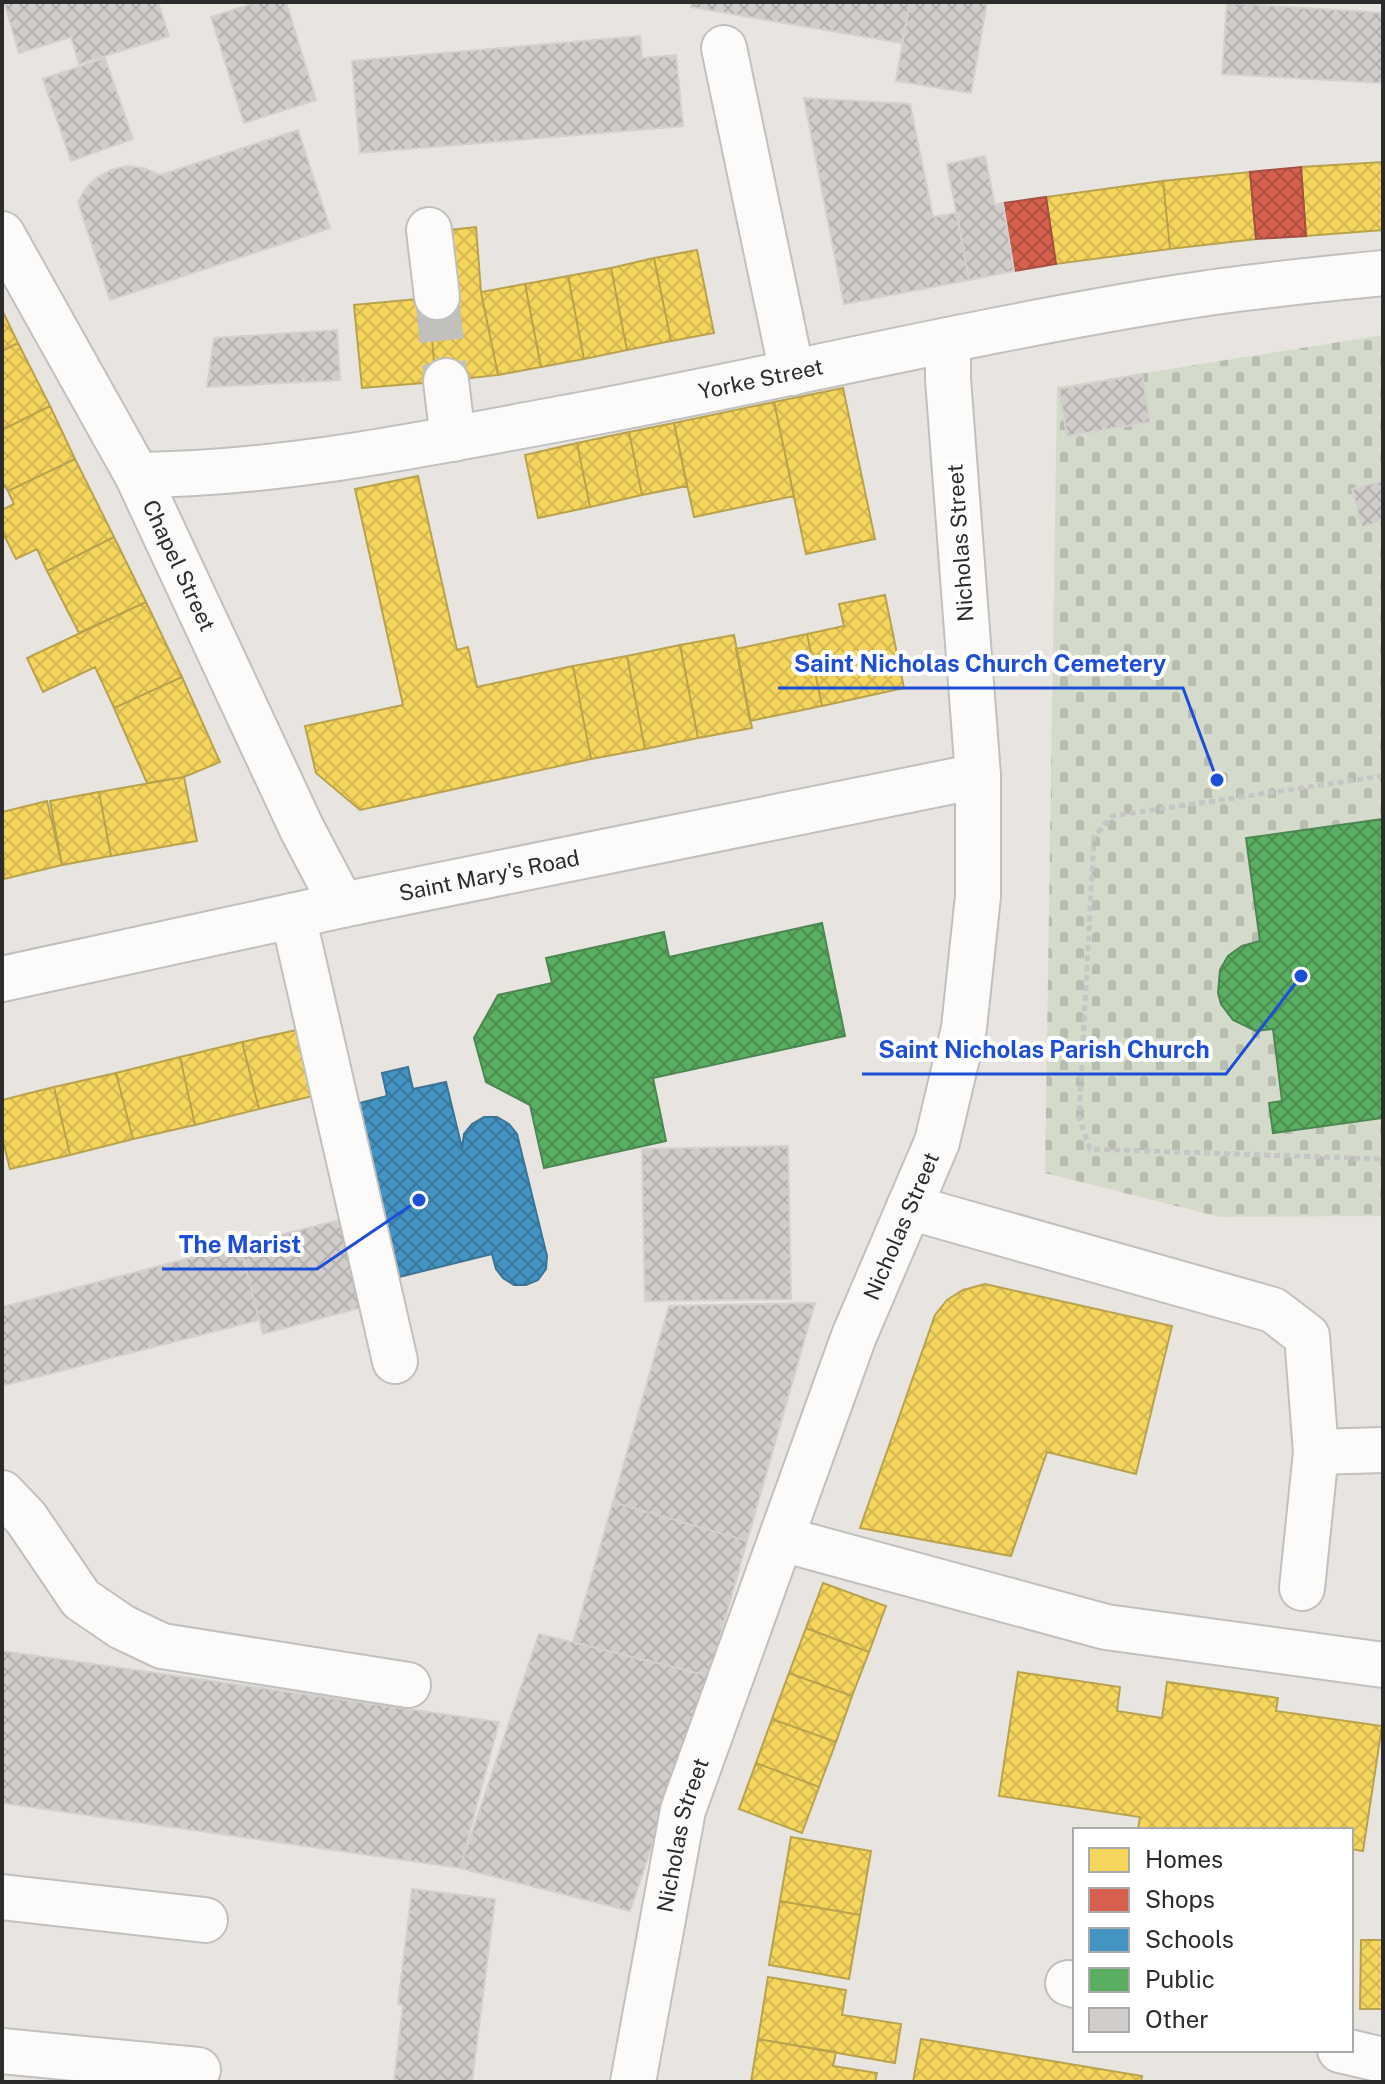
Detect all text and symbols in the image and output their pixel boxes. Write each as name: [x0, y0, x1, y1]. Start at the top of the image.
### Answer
street label: Yorke Street: [696, 353, 826, 404]
street label: Nicholas Street: [942, 463, 978, 623]
street label: Chapel Street: [137, 496, 221, 635]
callout: Saint Nicholas Church Cemetery: [778, 640, 1183, 688]
text: Saint Nicholas Church Cemetery: [794, 649, 1167, 677]
street label: Saint Mary's Road: [397, 844, 582, 906]
callout: Saint Nicholas Parish Church: [862, 1026, 1226, 1074]
text: Saint Nicholas Parish Church: [878, 1035, 1210, 1063]
street label: Nicholas Street: [858, 1148, 944, 1304]
callout: The Marist: [162, 1221, 317, 1269]
text: The Marist: [179, 1230, 301, 1258]
street label: Nicholas Street: [651, 1754, 714, 1914]
legend: [1073, 1828, 1353, 2052]
text: Homes: [1145, 1845, 1223, 1873]
text: Shops: [1145, 1885, 1215, 1913]
text: Schools: [1145, 1925, 1234, 1953]
text: Public: [1145, 1965, 1215, 1993]
text: Other: [1145, 2005, 1209, 2033]

